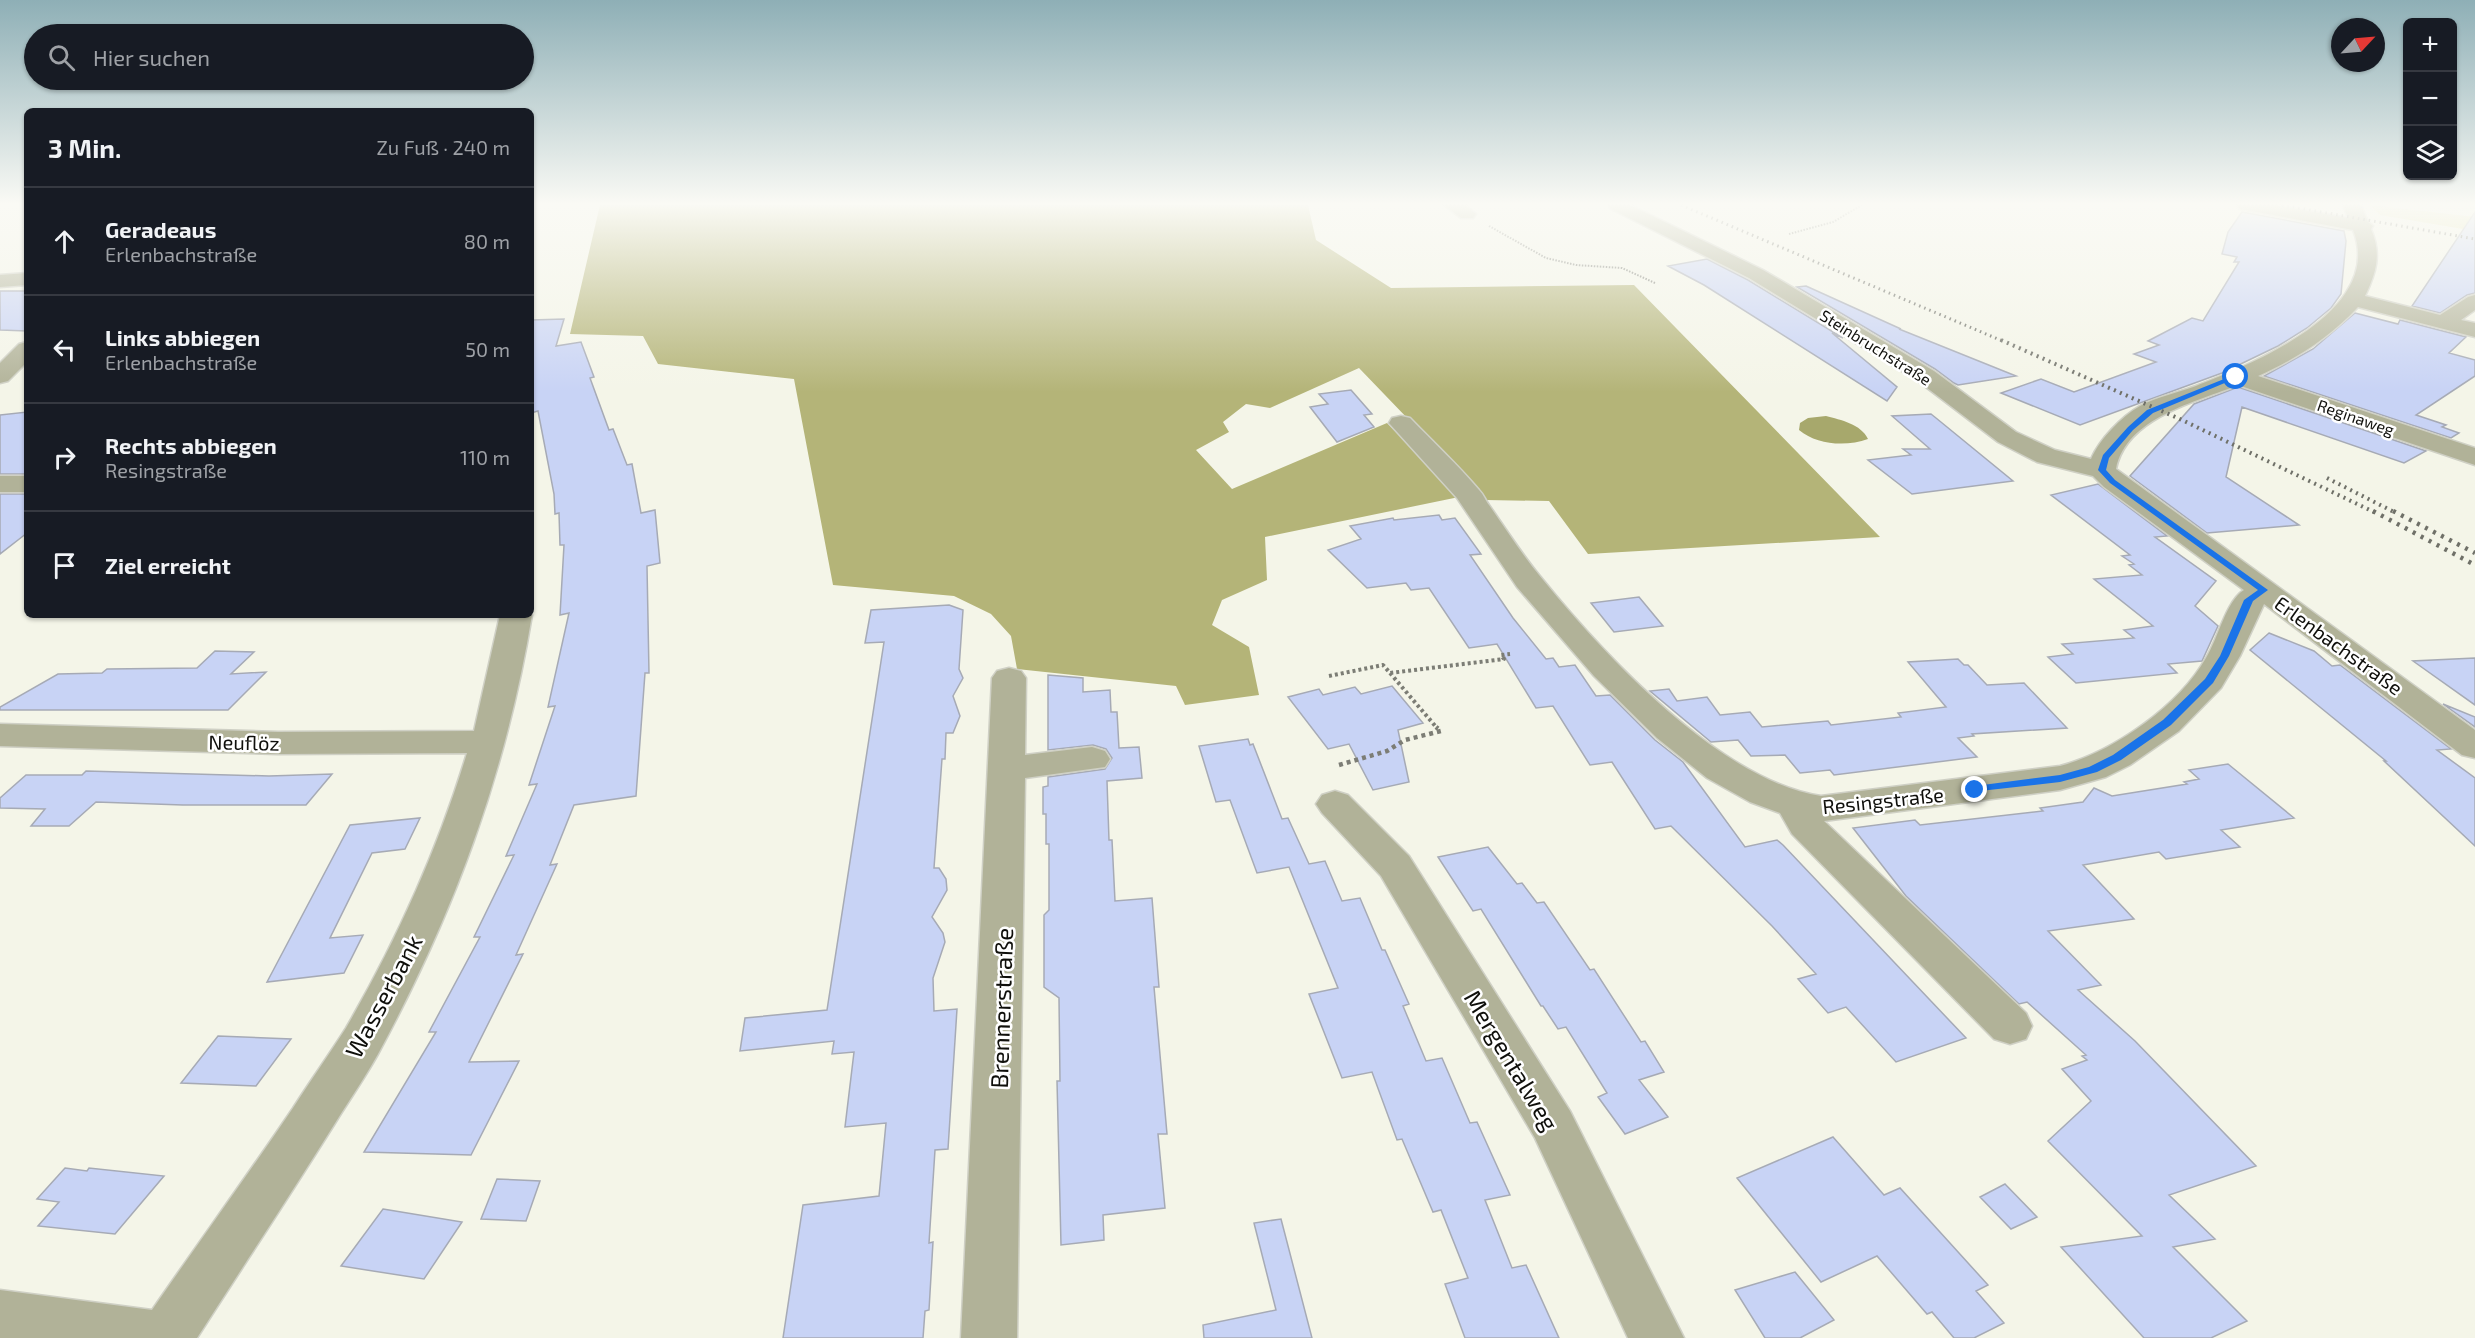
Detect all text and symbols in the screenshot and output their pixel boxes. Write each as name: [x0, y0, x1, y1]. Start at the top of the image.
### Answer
north arrow: [2331, 18, 2385, 72]
map controls: [2403, 18, 2457, 180]
button: +: [2403, 18, 2457, 72]
search box: [24, 24, 534, 90]
icon: search: [45, 41, 78, 74]
text: Hier suchen: [93, 44, 210, 70]
button: −: [2403, 72, 2457, 126]
button: layers: [2403, 126, 2457, 180]
text: 3 Min.: [48, 132, 121, 163]
text: Zu Fuß · 240 m: [377, 135, 510, 159]
text: Geradeaus: [105, 216, 216, 242]
icon: ahead: [48, 225, 81, 258]
text: 80 m: [464, 229, 510, 253]
text: Erlenbachstraße: [105, 242, 257, 266]
street label: Steinbruchstraße: [1817, 305, 1935, 389]
text: Links abbiegen: [105, 324, 260, 350]
icon: left: [48, 333, 81, 366]
text: 50 m: [465, 337, 510, 361]
text: Erlenbachstraße: [105, 350, 257, 374]
route start: [2222, 363, 2248, 389]
street label: Reginaweg: [2315, 395, 2397, 439]
text: Rechts abbiegen: [105, 432, 277, 458]
icon: right: [48, 441, 81, 474]
text: 110 m: [460, 445, 510, 469]
text: Resingstraße: [105, 458, 227, 482]
icon: arrive: [48, 549, 81, 582]
text: Ziel erreicht: [105, 552, 231, 578]
street label: Erlenbachstraße: [2270, 591, 2408, 699]
street label: Neuflöz: [208, 729, 280, 755]
route end: [1961, 776, 1987, 802]
street label: Resingstraße: [1821, 782, 1945, 818]
street label: Brennerstraße: [984, 927, 1018, 1089]
street label: Wasserbank: [338, 929, 428, 1063]
street label: Mergentalweg: [1459, 985, 1565, 1135]

